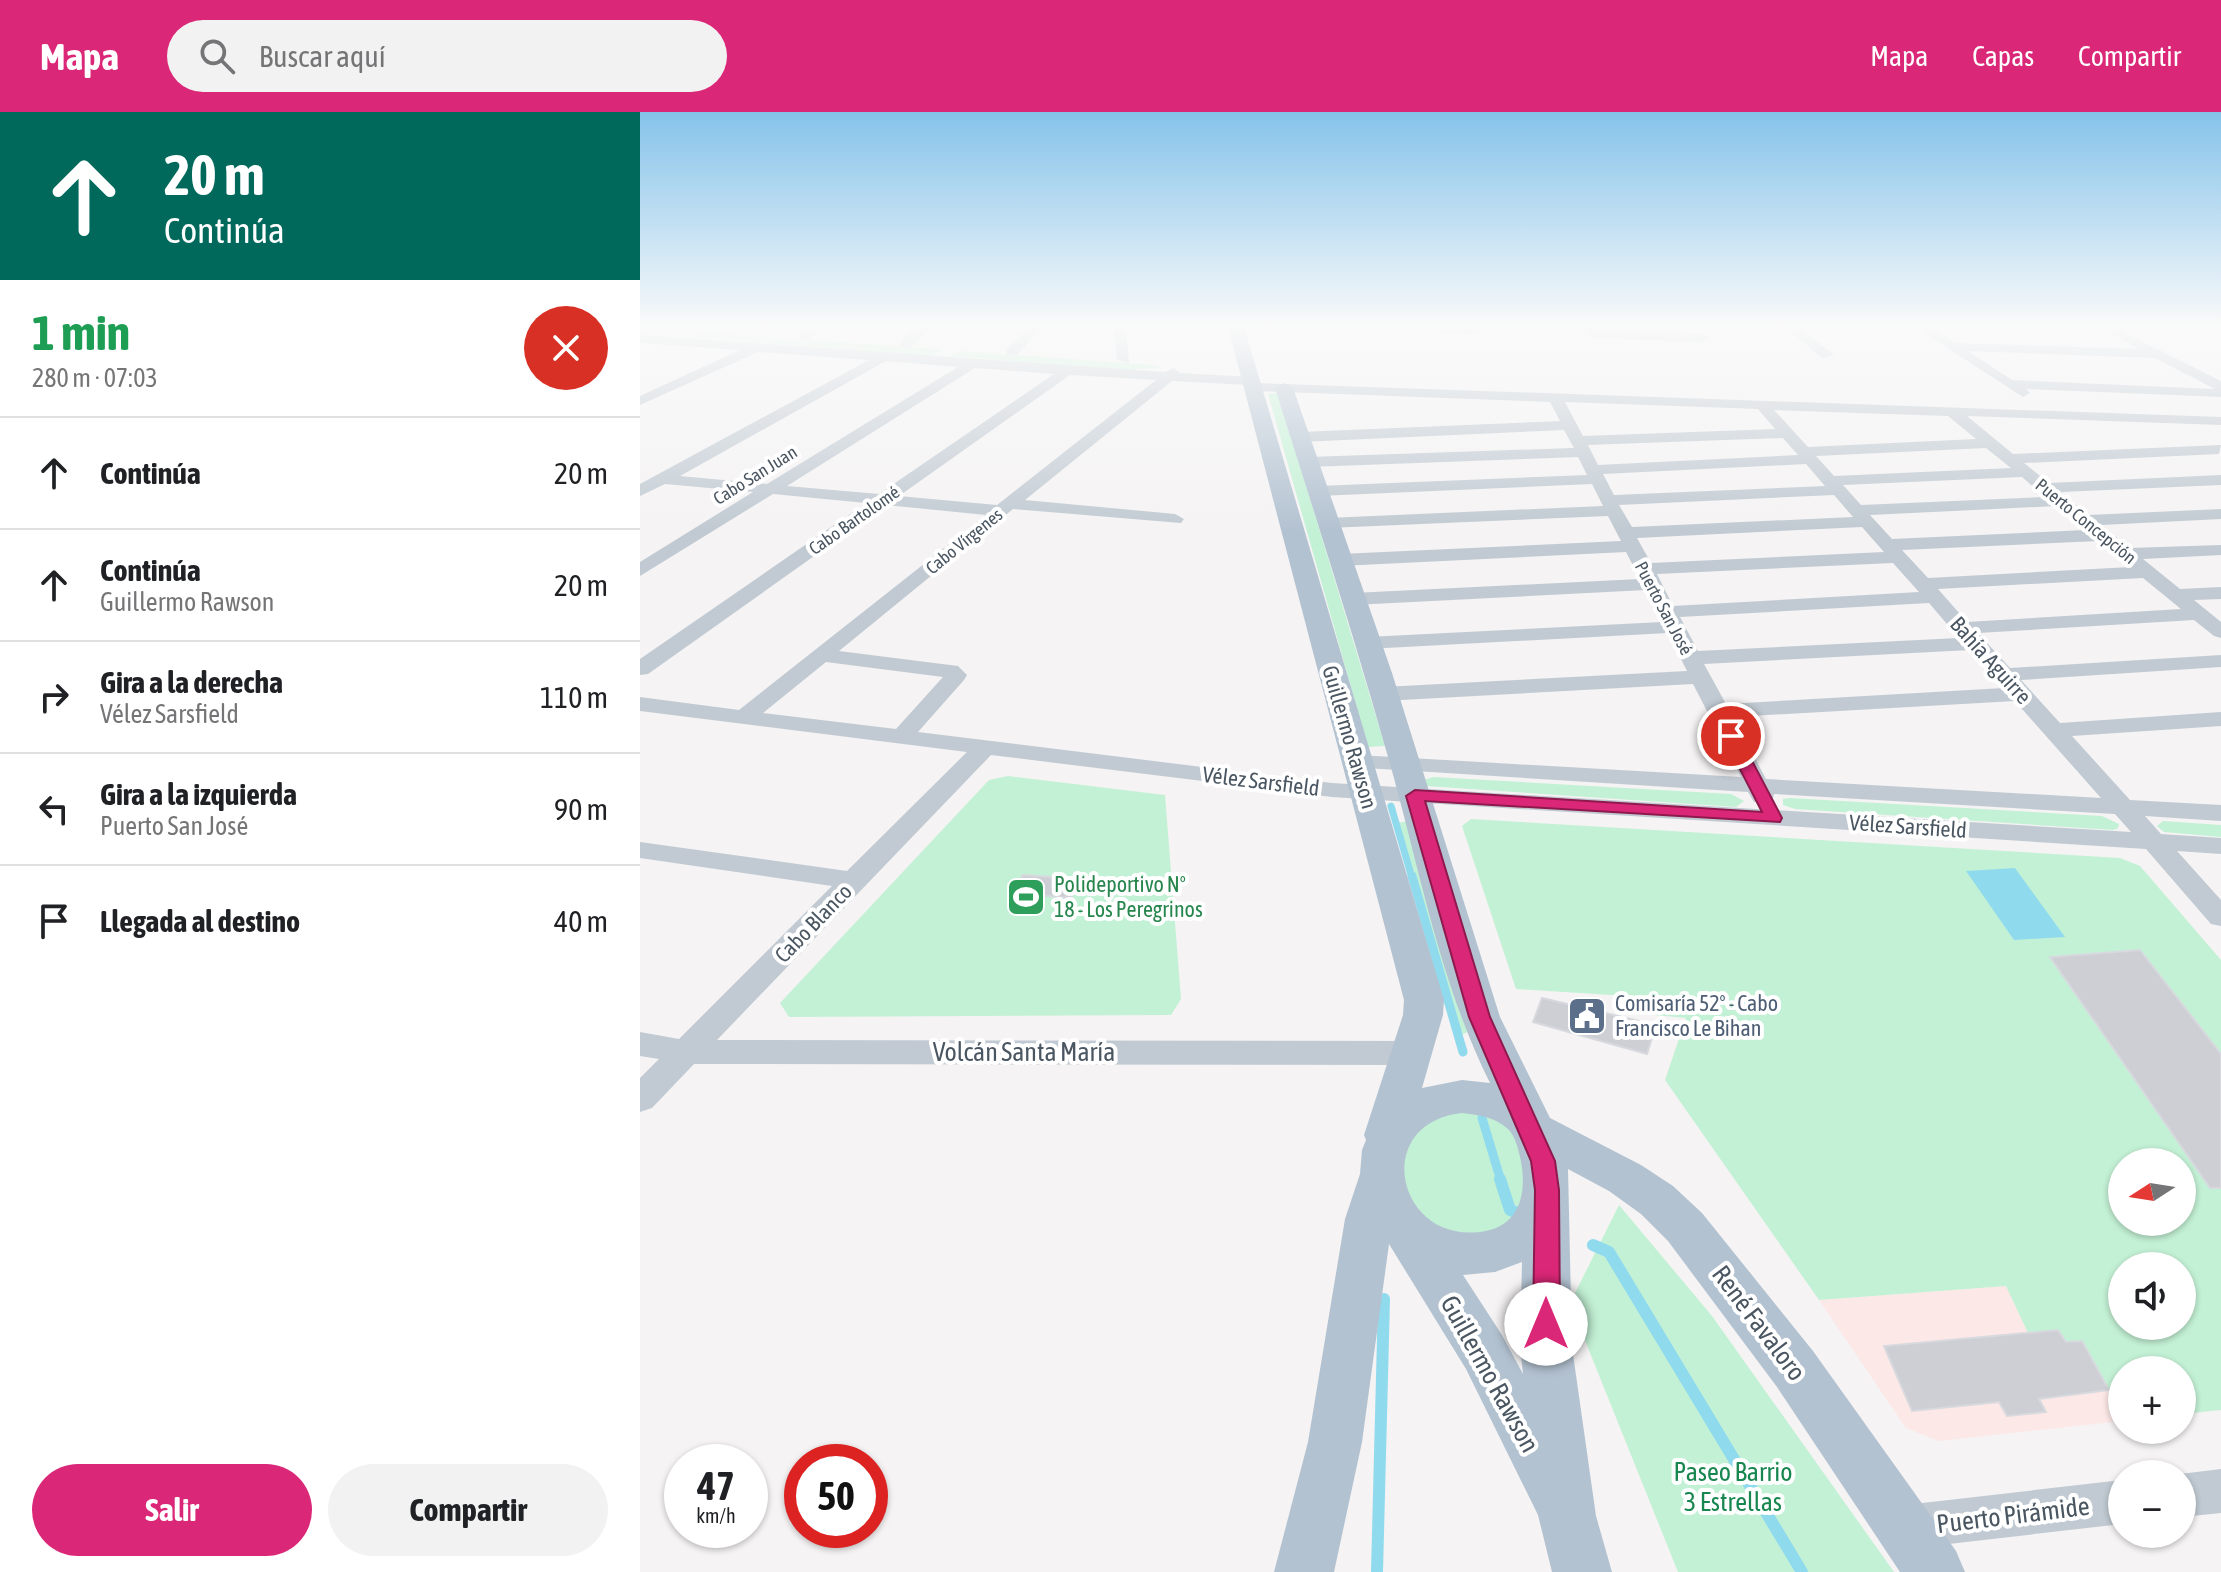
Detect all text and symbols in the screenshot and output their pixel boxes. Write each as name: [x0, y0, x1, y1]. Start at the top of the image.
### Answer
search box: [167, 20, 727, 92]
icon: search: [195, 34, 239, 78]
text: Mapa: [40, 35, 119, 78]
text: Buscar aquí: [259, 39, 386, 73]
text: Mapa: [1870, 40, 1928, 72]
text: Capas: [1972, 40, 2034, 72]
text: Compartir: [2078, 40, 2181, 72]
text: 20 m: [164, 143, 265, 207]
icon: ahead: [32, 144, 136, 248]
text: Continúa: [164, 209, 285, 251]
text: 1 min: [32, 305, 130, 360]
button: close: [524, 306, 608, 390]
text: 280 m · 07:03: [32, 363, 158, 393]
street label: Cabo San Juan: [709, 441, 801, 509]
icon: ahead: [32, 451, 76, 495]
text: Continúa: [100, 456, 201, 490]
text: 20 m: [554, 456, 608, 490]
street label: Puerto Concepción: [2031, 474, 2141, 568]
street label: Cabo Bartolomé: [805, 481, 903, 559]
street label: Cabo Vírgenes: [921, 504, 1007, 578]
text: Continúa: [100, 553, 201, 587]
street label: Puerto San José: [1631, 558, 1697, 658]
icon: ahead: [32, 563, 76, 607]
text: 20 m: [554, 568, 608, 602]
text: Guillermo Rawson: [100, 587, 274, 617]
street label: Bahía Aguirre: [1945, 611, 2037, 709]
street label: Guillermo Rawson: [1317, 662, 1383, 812]
text: Gira a la derecha: [100, 665, 283, 699]
icon: right: [32, 675, 76, 719]
text: 110 m: [540, 680, 608, 714]
text: Vélez Sarsfield: [100, 699, 239, 729]
pin: [1697, 702, 1765, 770]
icon: arrive: [1709, 714, 1753, 758]
street label: Vélez Sarsfield: [1201, 761, 1321, 801]
text: Gira a la izquierda: [100, 777, 297, 811]
icon: left: [32, 787, 76, 831]
text: 90 m: [554, 792, 608, 826]
street label: Vélez Sarsfield: [1848, 809, 1968, 843]
text: Puerto San José: [100, 811, 248, 841]
place label: Polideportivo N° 18 - Los Peregrinos: [1054, 871, 1203, 922]
sports icon: Polideportivo N° 18 - Los Peregrinos: [1005, 876, 1047, 918]
street label: Cabo Blanco: [769, 878, 857, 968]
icon: arrive: [32, 899, 76, 943]
text: Llegada al destino: [100, 904, 300, 938]
text: 40 m: [554, 904, 608, 938]
place label: Comisaría 52° - Cabo Francisco Le Bihan: [1615, 990, 1778, 1041]
public building icon: Comisaría 52° - Cabo Francisco Le Bihan: [1566, 995, 1608, 1037]
street label: Volcán Santa María: [933, 1037, 1115, 1067]
north arrow: [2108, 1148, 2196, 1236]
map controls: [2108, 1148, 2196, 1548]
button: sound: [2108, 1252, 2196, 1340]
street label: René Favaloro: [1706, 1260, 1812, 1386]
position arrow: [1504, 1282, 1588, 1366]
street label: Guillermo Rawson: [1435, 1290, 1545, 1458]
button: +: [2108, 1356, 2196, 1444]
speed limit sign: 50: [784, 1444, 888, 1548]
park label: Paseo Barrio 3 Estrellas: [1674, 1457, 1792, 1517]
button: −: [2108, 1460, 2196, 1548]
text: 47: [697, 1463, 735, 1508]
button: Salir: [32, 1464, 312, 1556]
button: Compartir: [328, 1464, 608, 1556]
street label: Puerto Pirámide: [1935, 1491, 2091, 1539]
text: km/h: [696, 1504, 736, 1527]

